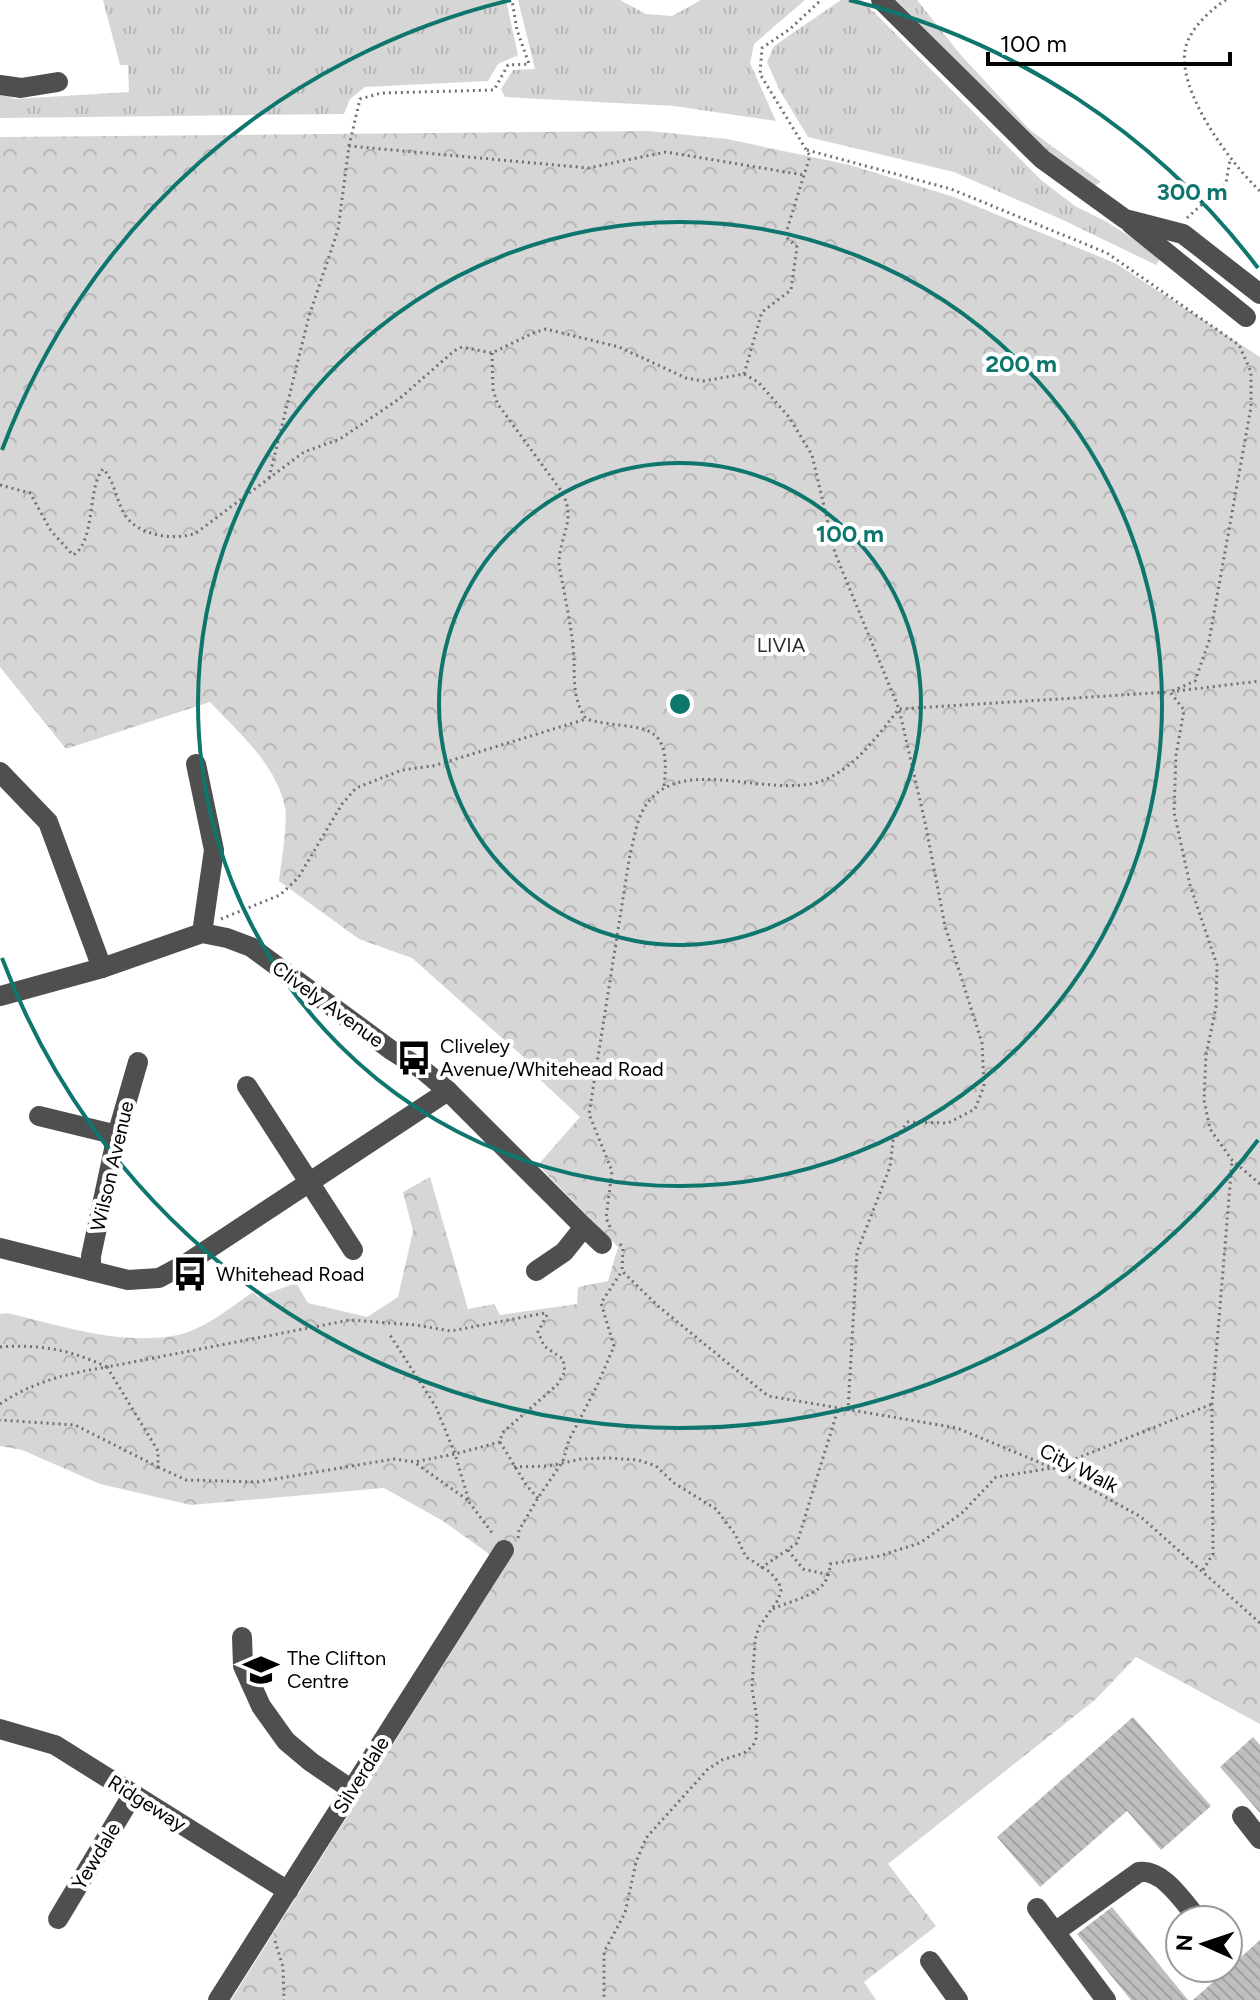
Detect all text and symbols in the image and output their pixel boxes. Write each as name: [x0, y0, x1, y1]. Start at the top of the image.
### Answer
scale bar: [988, 16, 1230, 66]
text: 100 m: [1000, 29, 1067, 58]
text: 300 m: [1156, 177, 1228, 206]
text: 200 m: [985, 349, 1057, 378]
text: 100 m: [816, 519, 884, 548]
park label: LIVIA: [757, 633, 806, 657]
centre of rings: [666, 690, 694, 718]
street label: Clively Avenue: [268, 955, 389, 1053]
place label: Cliveley Avenue/Whitehead Road: [440, 1034, 664, 1081]
bus stop icon: Cliveley Avenue/Whitehead Road: [395, 1039, 433, 1077]
street label: Wilson Avenue: [85, 1098, 139, 1233]
bus stop icon: Whitehead Road: [171, 1255, 209, 1293]
place label: Whitehead Road: [216, 1262, 364, 1286]
street label: City Walk: [1036, 1438, 1122, 1498]
place label: The Clifton Centre: [287, 1646, 386, 1693]
school or university icon: The Clifton Centre: [242, 1651, 280, 1689]
street label: Silverdale: [328, 1732, 394, 1818]
street label: Ridgeway: [104, 1770, 191, 1837]
street label: Yewdale: [67, 1818, 125, 1894]
north arrow: [1164, 1904, 1244, 1984]
text: N: [1171, 1934, 1198, 1952]

